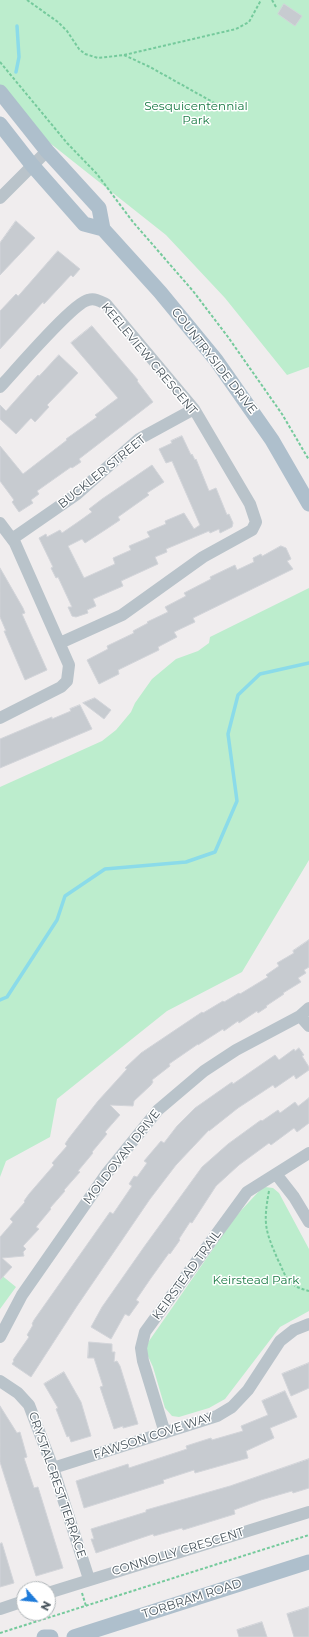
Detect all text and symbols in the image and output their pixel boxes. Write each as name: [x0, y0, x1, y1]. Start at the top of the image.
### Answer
park label: Sesquicentennial Park: [144, 99, 248, 127]
street label: KEELEVIEW CRESCENT: [98, 300, 200, 418]
street label: COUNTRYSIDE DRIVE: [168, 305, 260, 417]
street label: BUCKLER STREET: [55, 432, 149, 512]
street label: MOLDOVAN DRIVE: [81, 1107, 163, 1207]
street label: KEIRSTEAD TRAIL: [150, 1227, 224, 1323]
park label: Keirstead Park: [213, 1273, 299, 1287]
street label: CRYSTALCREST TERRACE: [25, 1410, 89, 1560]
street label: FAWSON COVE WAY: [91, 1410, 215, 1462]
street label: CONNOLLY CRESCENT: [110, 1525, 246, 1579]
street label: TORBRAM ROAD: [141, 1576, 243, 1622]
north arrow: [16, 1581, 56, 1621]
text: N: [38, 1599, 54, 1613]

